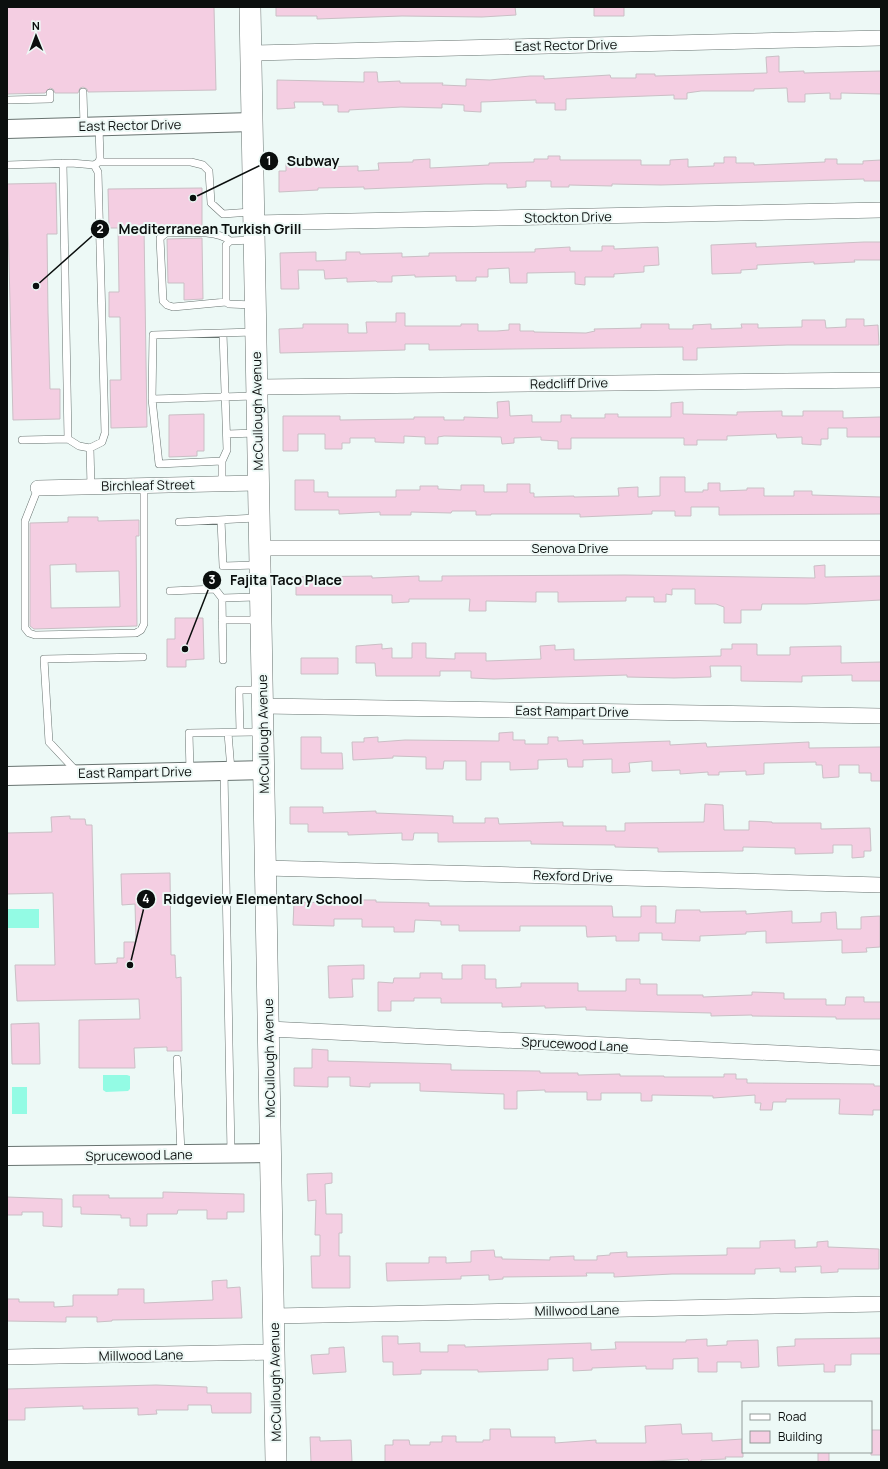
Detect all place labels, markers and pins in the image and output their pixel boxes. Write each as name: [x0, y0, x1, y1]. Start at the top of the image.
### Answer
callout: Subway: [259, 148, 348, 174]
callout: Mediterranean Turkish Grill: [90, 216, 309, 242]
callout: Fajita Taco Place: [202, 567, 350, 593]
callout: Ridgeview Elementary School: [136, 886, 371, 912]

